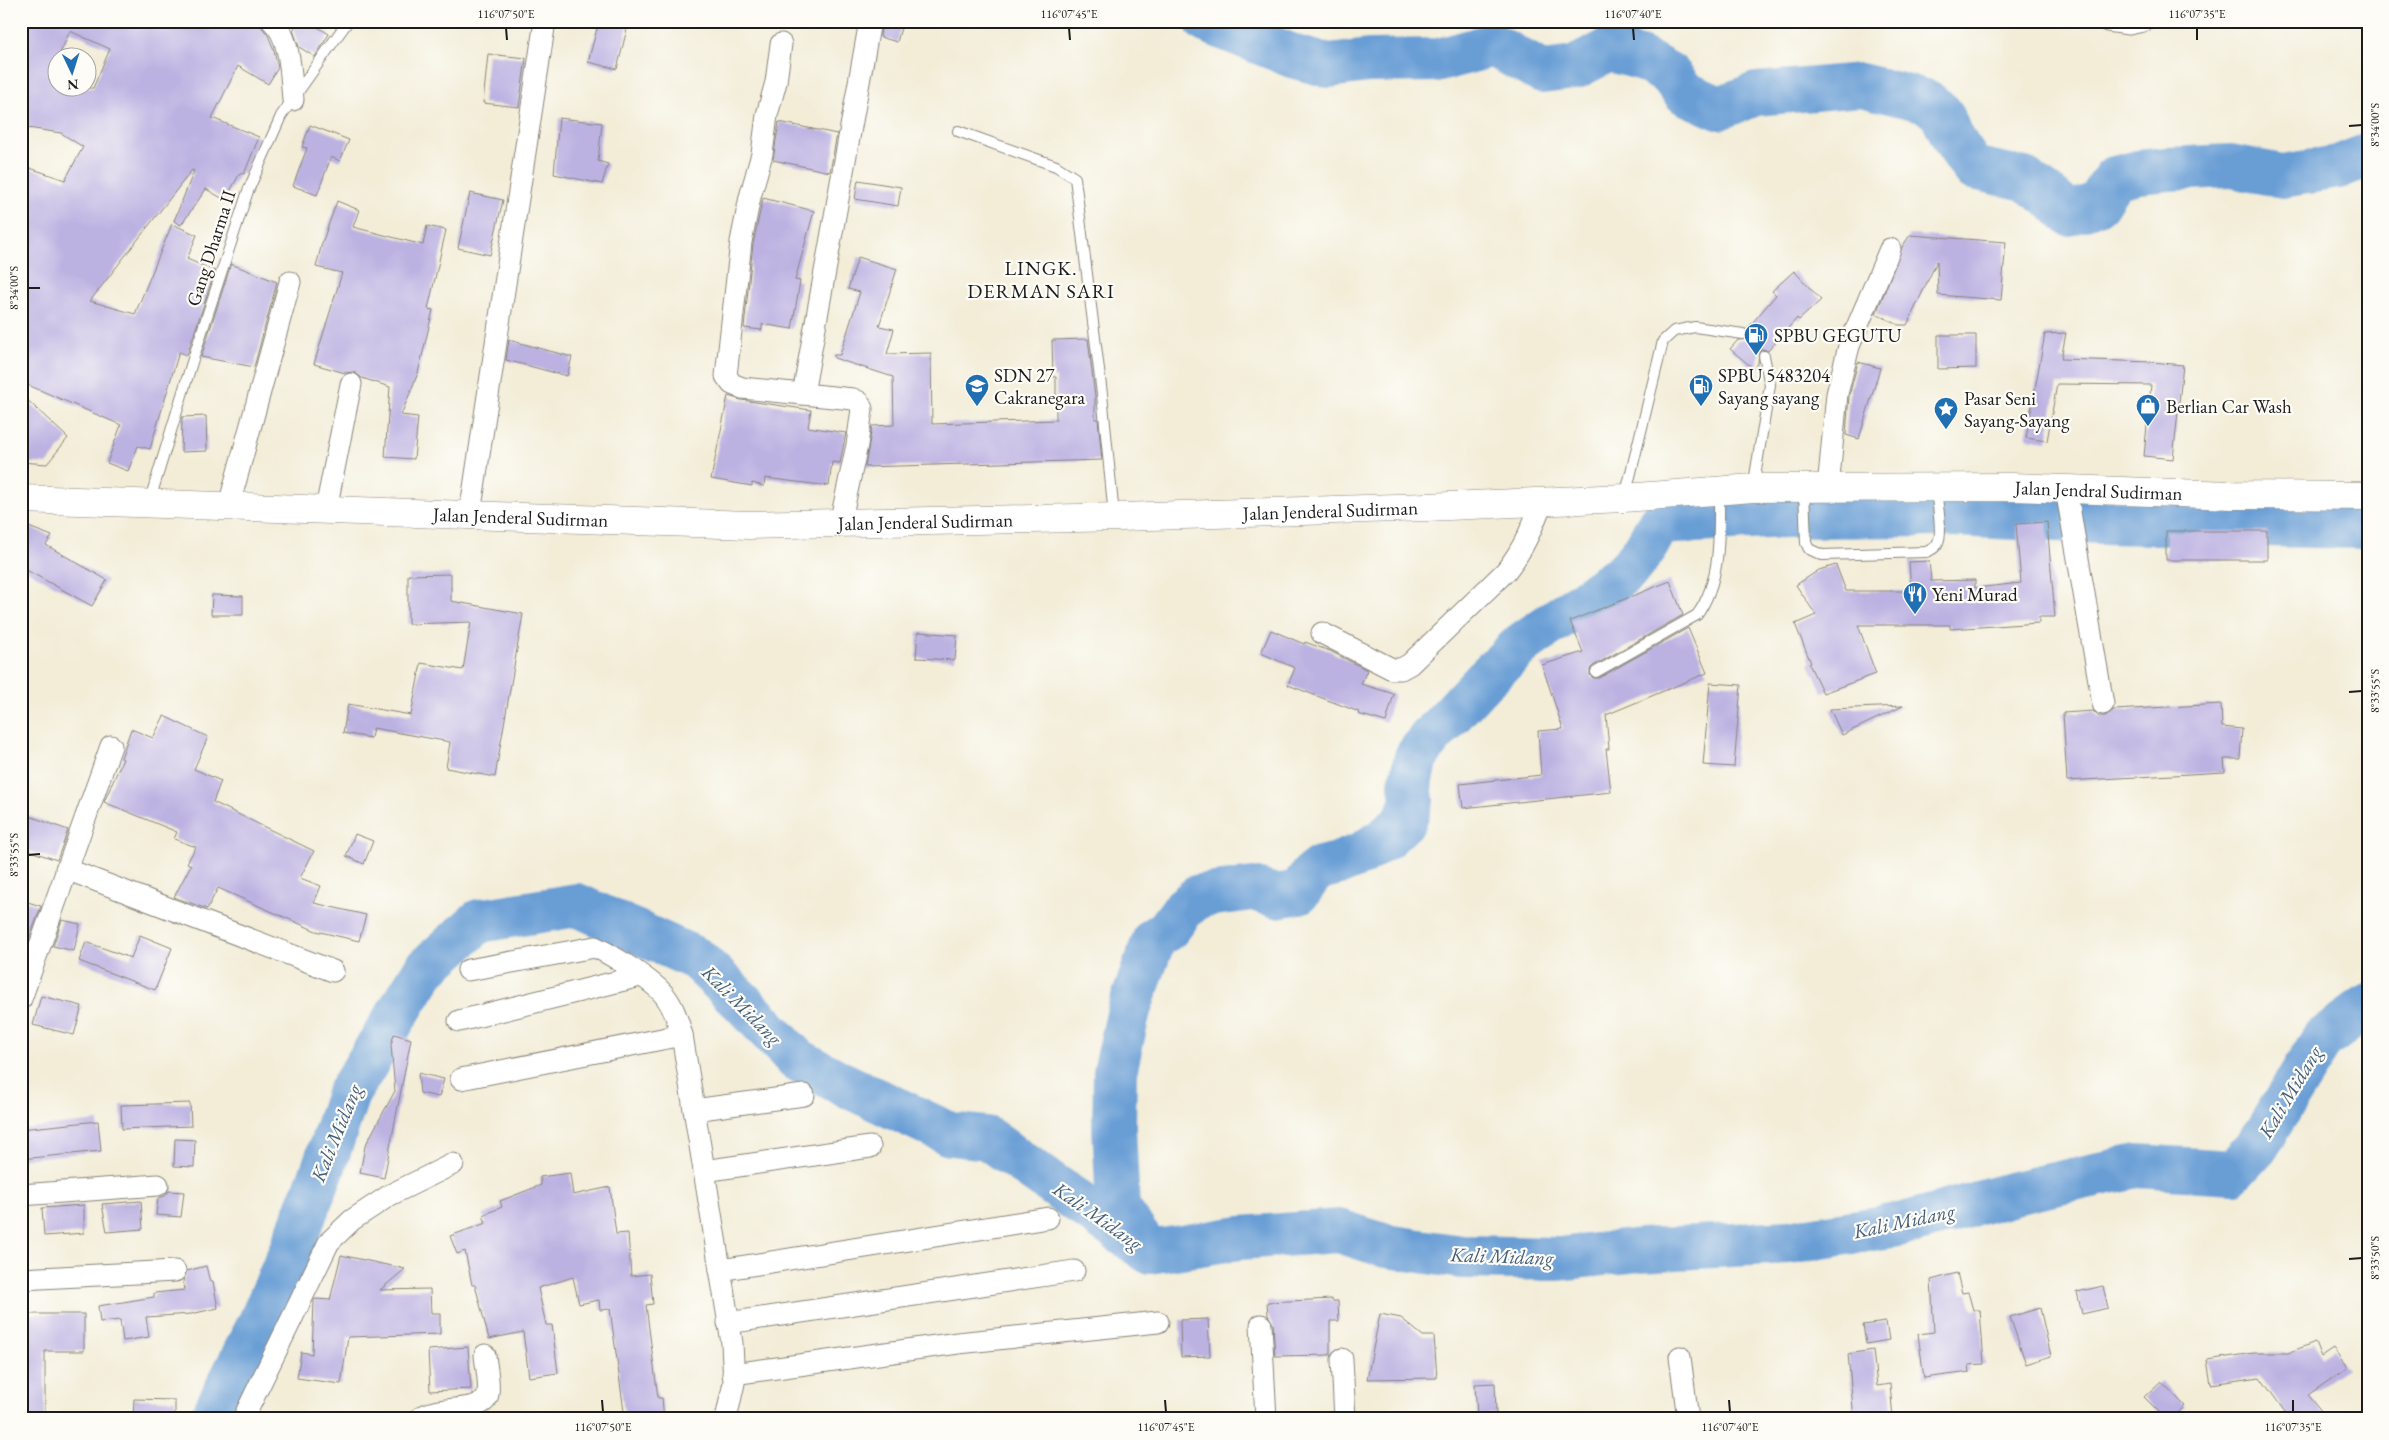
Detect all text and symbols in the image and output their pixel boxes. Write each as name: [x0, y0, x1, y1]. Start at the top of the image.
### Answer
text: 116°07'50"E: [478, 6, 535, 22]
text: 116°07'45"E: [1041, 6, 1098, 22]
text: 116°07'40"E: [1605, 6, 1662, 22]
text: 116°07'35"E: [2169, 6, 2226, 22]
north arrow: [48, 48, 98, 98]
text: N: [66, 76, 79, 94]
text: 8°34'00"S: [2367, 102, 2383, 147]
street label: Gang Dharma II: [180, 186, 242, 309]
district label: LINGK. DERMAN SARI: [967, 255, 1115, 304]
text: 8°34'00"S: [6, 265, 22, 310]
fuel station icon: SPBU GEGUTU: [1743, 322, 1769, 356]
place label: SPBU GEGUTU: [1774, 323, 1902, 348]
place label: SDN 27 Cakranegara: [994, 363, 1086, 410]
place label: SPBU 5483204 Sayang sayang: [1718, 363, 1831, 410]
school or university icon: SDN 27 Cakranegara: [964, 373, 990, 407]
fuel station icon: SPBU 5483204 Sayang sayang: [1688, 373, 1714, 407]
place label: Pasar Seni Sayang-Sayang: [1964, 386, 2070, 433]
shop icon: Berlian Car Wash: [2135, 393, 2161, 427]
place label: Berlian Car Wash: [2166, 394, 2292, 419]
place icon: Pasar Seni Sayang-Sayang: [1933, 396, 1959, 430]
street label: Jalan Jendral Sudirman: [2012, 474, 2183, 506]
street label: Jalan Jenderal Sudirman: [1240, 495, 1418, 526]
street label: Jalan Jenderal Sudirman: [431, 501, 609, 532]
street label: Jalan Jenderal Sudirman: [836, 507, 1013, 536]
restaurant icon: Yeni Murad: [1902, 581, 1928, 615]
place label: Yeni Murad: [1932, 582, 2018, 607]
text: 8°33'55"S: [2367, 668, 2383, 713]
text: 8°33'55"S: [6, 832, 22, 877]
water label: Kali Midang: [696, 959, 788, 1051]
water label: Kali Midang: [2252, 1041, 2328, 1144]
water label: Kali Midang: [304, 1080, 368, 1186]
water label: Kali Midang: [1048, 1175, 1148, 1257]
water label: Kali Midang: [1850, 1197, 1958, 1245]
text: 8°33'50"S: [2367, 1235, 2383, 1280]
water label: Kali Midang: [1449, 1241, 1555, 1271]
text: 116°07'50"E: [575, 1419, 632, 1435]
text: 116°07'45"E: [1138, 1419, 1195, 1435]
text: 116°07'40"E: [1702, 1419, 1759, 1435]
text: 116°07'35"E: [2265, 1419, 2322, 1435]

